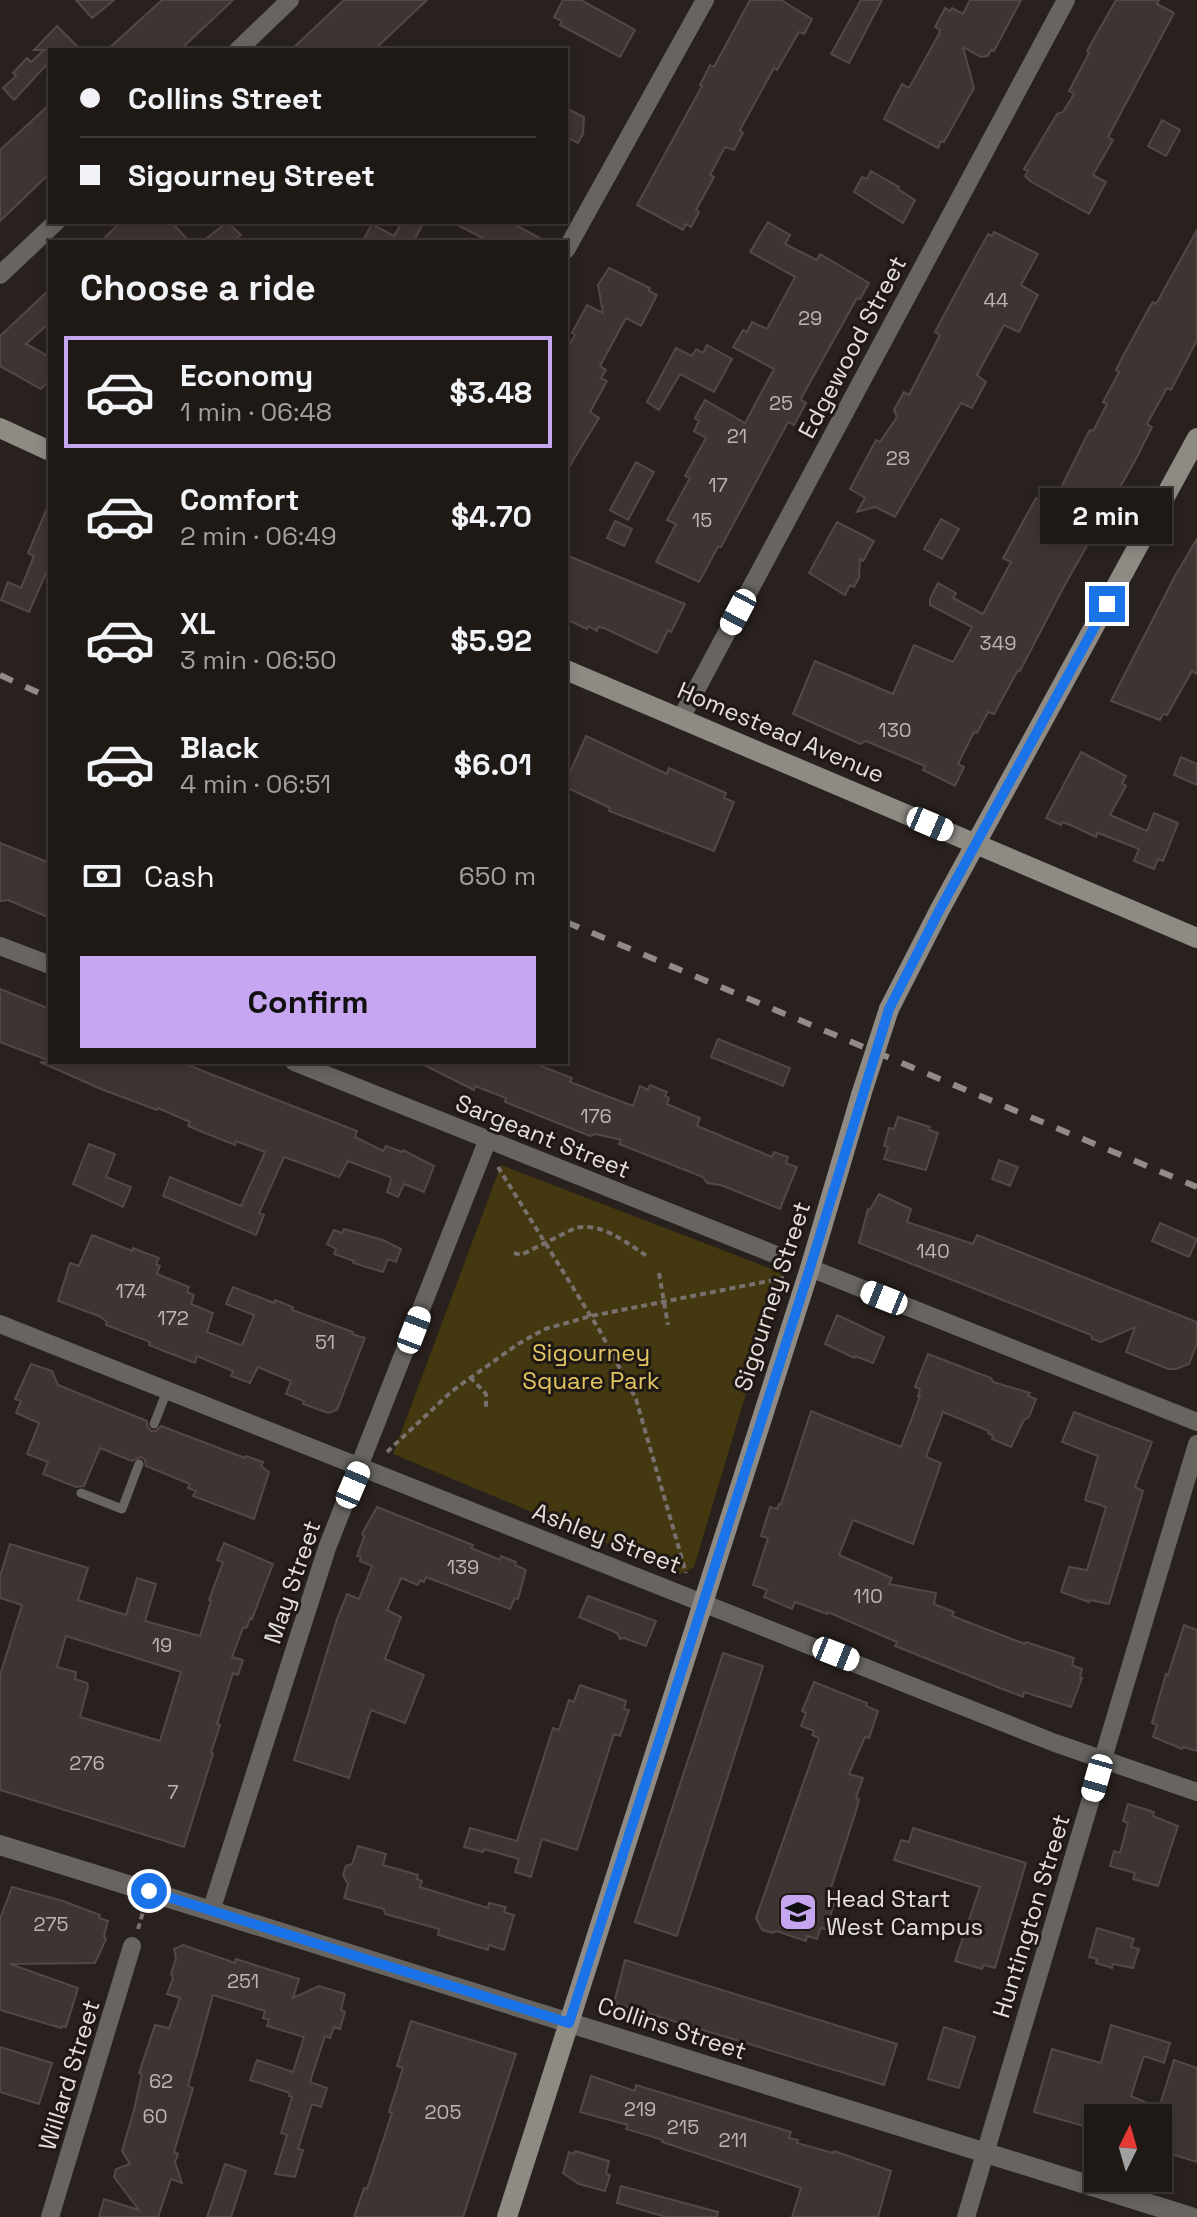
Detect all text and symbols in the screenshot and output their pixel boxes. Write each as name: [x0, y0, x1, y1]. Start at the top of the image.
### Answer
text: Collins Street: [128, 79, 322, 118]
text: Sigourney Street: [128, 156, 375, 195]
street label: Edgewood Street: [791, 251, 913, 443]
text: Choose a ride: [80, 265, 316, 311]
house number: 44: [984, 287, 1009, 313]
house number: 29: [798, 305, 822, 331]
icon: car: [84, 356, 156, 428]
text: Economy: [180, 356, 313, 395]
text: $3.48: [450, 373, 532, 412]
house number: 25: [769, 390, 793, 416]
text: 1 min · 06:48: [180, 395, 332, 429]
house number: 21: [727, 423, 747, 449]
house number: 28: [886, 445, 910, 471]
house number: 17: [708, 472, 728, 498]
icon: car: [84, 480, 156, 552]
text: Comfort: [180, 480, 299, 519]
callout: 2 min: [1041, 488, 1173, 544]
text: $4.70: [451, 497, 532, 536]
text: 2 min: [1072, 499, 1140, 533]
house number: 15: [692, 507, 712, 533]
text: 2 min · 06:49: [180, 519, 337, 553]
car: [716, 585, 760, 639]
route end: [1089, 586, 1125, 622]
icon: car: [84, 604, 156, 676]
text: XL: [180, 604, 216, 643]
text: $5.92: [451, 621, 532, 660]
house number: 349: [980, 630, 1016, 656]
text: 3 min · 06:50: [180, 643, 337, 677]
street label: Homestead Avenue: [673, 674, 889, 790]
house number: 130: [878, 717, 912, 743]
icon: car: [84, 728, 156, 800]
text: Black: [180, 728, 259, 767]
text: $6.01: [454, 745, 532, 784]
text: 4 min · 06:51: [180, 767, 331, 801]
car: [903, 804, 957, 844]
icon: cash: [80, 854, 124, 898]
text: Cash: [144, 857, 215, 896]
text: 650 m: [459, 859, 536, 893]
button: Confirm: [80, 956, 536, 1048]
street label: Sargeant Street: [451, 1087, 635, 1185]
house number: 176: [580, 1103, 612, 1129]
street label: Sigourney Street: [727, 1197, 817, 1395]
house number: 140: [916, 1238, 950, 1264]
house number: 174: [116, 1278, 146, 1304]
car: [857, 1278, 911, 1318]
car: [394, 1303, 434, 1357]
house number: 172: [157, 1305, 189, 1331]
house number: 51: [315, 1329, 335, 1355]
park label: Sigourney Square Park: [522, 1337, 660, 1396]
car: [333, 1458, 373, 1512]
street label: Ashley Street: [528, 1495, 686, 1581]
street label: May Street: [256, 1516, 328, 1648]
house number: 139: [447, 1554, 479, 1580]
house number: 110: [853, 1583, 883, 1609]
house number: 19: [152, 1632, 172, 1658]
car: [809, 1634, 863, 1674]
house number: 276: [69, 1750, 105, 1776]
car: [1079, 1752, 1115, 1804]
house number: 7: [167, 1779, 179, 1805]
street label: Huntington Street: [985, 1810, 1077, 2022]
route start: [131, 1873, 167, 1909]
place label: Head Start West Campus: [826, 1883, 983, 1942]
school or university icon: Head Start West Campus: [777, 1891, 819, 1933]
house number: 275: [33, 1911, 69, 1937]
house number: 251: [227, 1968, 259, 1994]
street label: Collins Street: [594, 1989, 750, 2067]
street label: Willard Street: [31, 1996, 107, 2154]
house number: 62: [149, 2068, 173, 2094]
house number: 219: [624, 2096, 656, 2122]
house number: 205: [425, 2099, 461, 2125]
house number: 60: [142, 2103, 168, 2129]
north arrow: [1084, 2104, 1172, 2192]
map controls: [1084, 2104, 1172, 2192]
house number: 215: [667, 2114, 699, 2140]
house number: 211: [719, 2127, 747, 2153]

